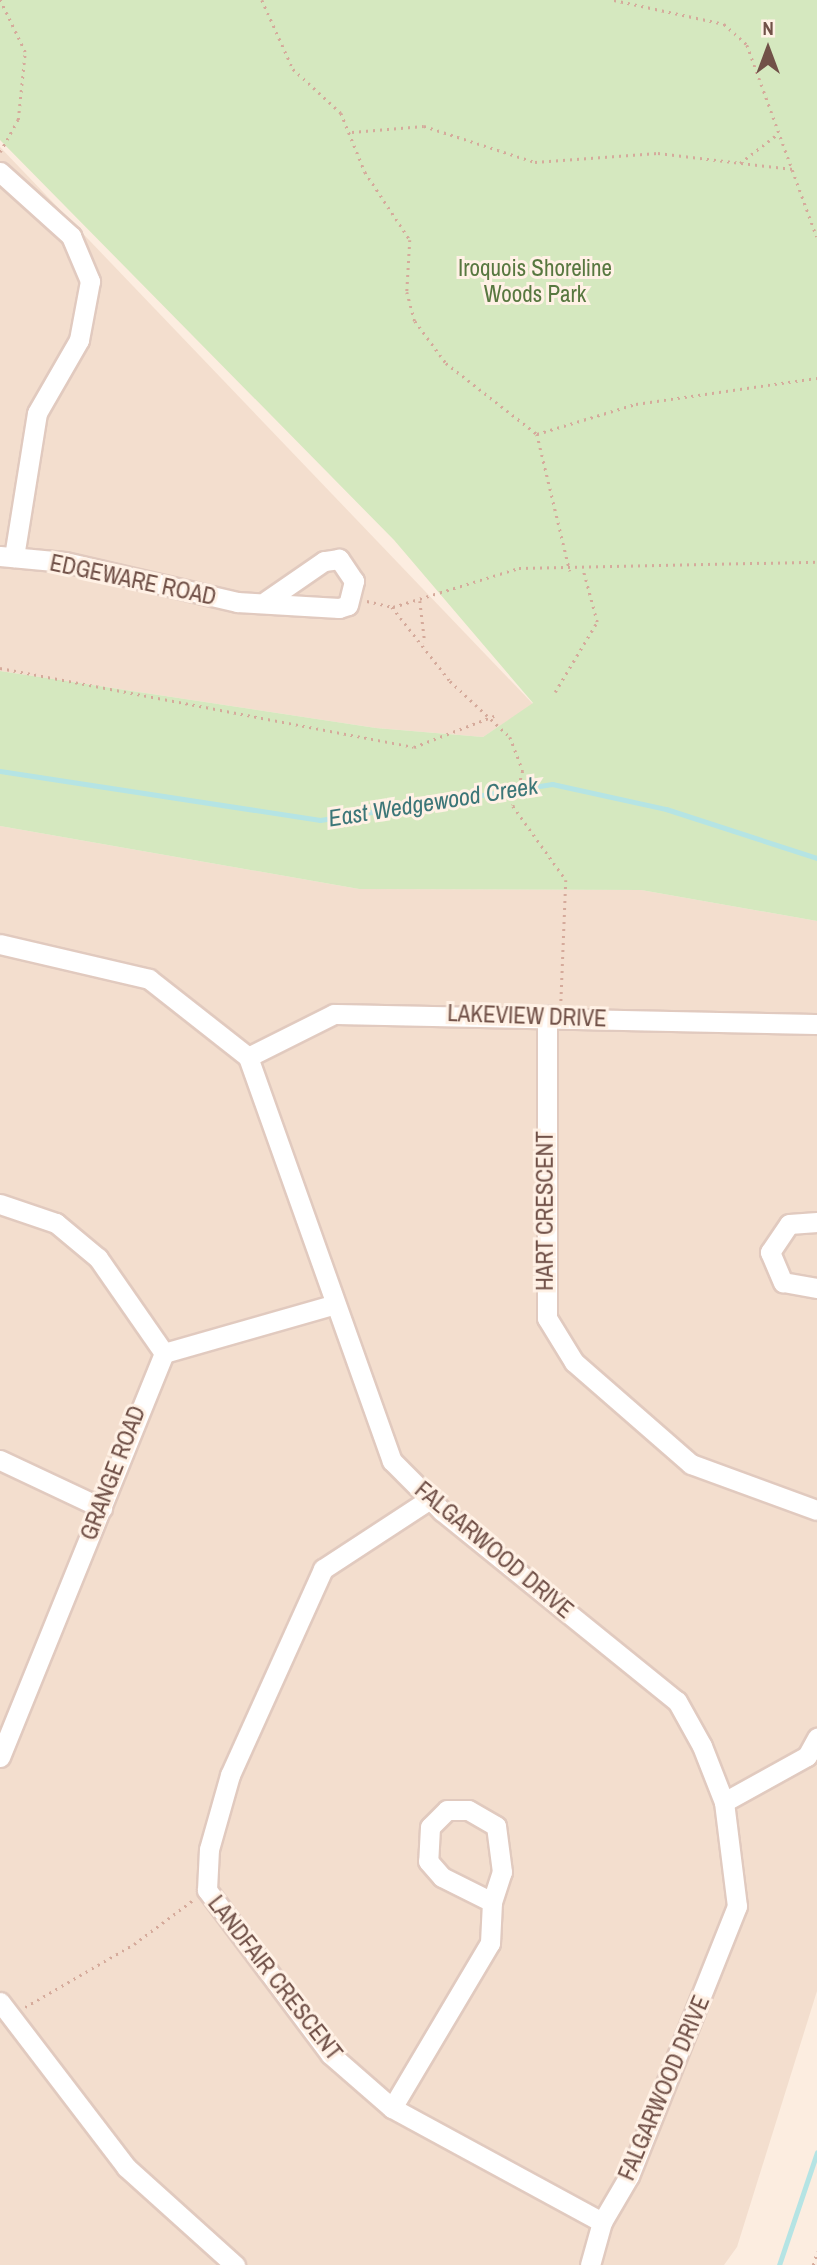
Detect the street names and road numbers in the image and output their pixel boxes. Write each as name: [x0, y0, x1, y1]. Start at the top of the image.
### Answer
street label: EDGEWARE ROAD: [47, 549, 219, 611]
street label: LAKEVIEW DRIVE: [447, 999, 607, 1033]
street label: HART CRESCENT: [531, 1131, 559, 1291]
street label: GRANGE ROAD: [75, 1402, 151, 1544]
street label: FALGARWOOD DRIVE: [409, 1476, 579, 1624]
street label: LANDFAIR CRESCENT: [202, 1890, 348, 2066]
street label: FALGARWOOD DRIVE: [613, 1992, 715, 2184]

